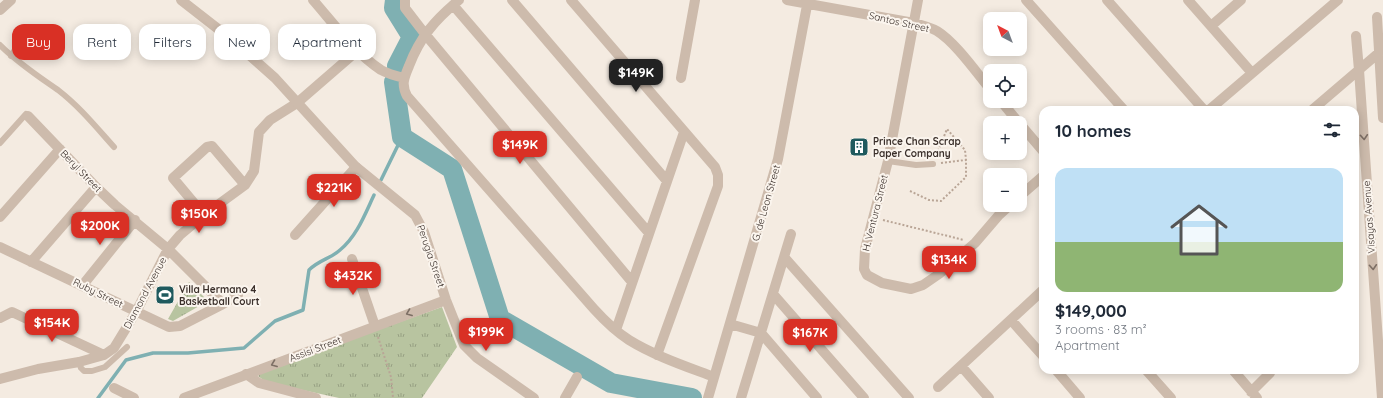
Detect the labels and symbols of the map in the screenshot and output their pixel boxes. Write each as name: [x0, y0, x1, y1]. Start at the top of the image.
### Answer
street label: Santos Street: [868, 9, 931, 35]
north arrow: [983, 12, 1027, 56]
pin: $149K: [608, 59, 664, 93]
pin: $149K: [492, 131, 548, 165]
one-way arrow: [1359, 134, 1368, 140]
place label: Prince Chan Scrap Paper Company: [873, 135, 961, 160]
building icon: Prince Chan Scrap Paper Company: [848, 136, 870, 158]
street label: Beryl Street: [58, 147, 105, 195]
street label: G. de Leon Street: [749, 163, 783, 243]
street label: H. Ventura Street: [859, 173, 891, 253]
pin: $221K: [306, 174, 362, 208]
street label: Visayas Avenue: [1360, 180, 1378, 254]
pin: $150K: [171, 200, 227, 234]
pin: $200K: [72, 212, 128, 246]
street label: Perugia Street: [414, 223, 448, 290]
pin: $134K: [921, 246, 977, 280]
street label: Diamond Avenue: [121, 255, 170, 331]
pin: $432K: [325, 262, 381, 296]
one-way arrow: [1368, 264, 1377, 270]
street label: Ruby Street: [71, 275, 126, 311]
place label: Villa Hermano 4 Basketball Court: [179, 283, 260, 308]
sports icon: Villa Hermano 4 Basketball Court: [154, 284, 176, 306]
pin: $154K: [24, 309, 80, 343]
one-way arrow: [406, 309, 413, 317]
pin: $199K: [458, 318, 514, 352]
pin: $167K: [782, 319, 838, 353]
street label: Assisi Street: [287, 333, 344, 365]
one-way arrow: [271, 359, 278, 367]

